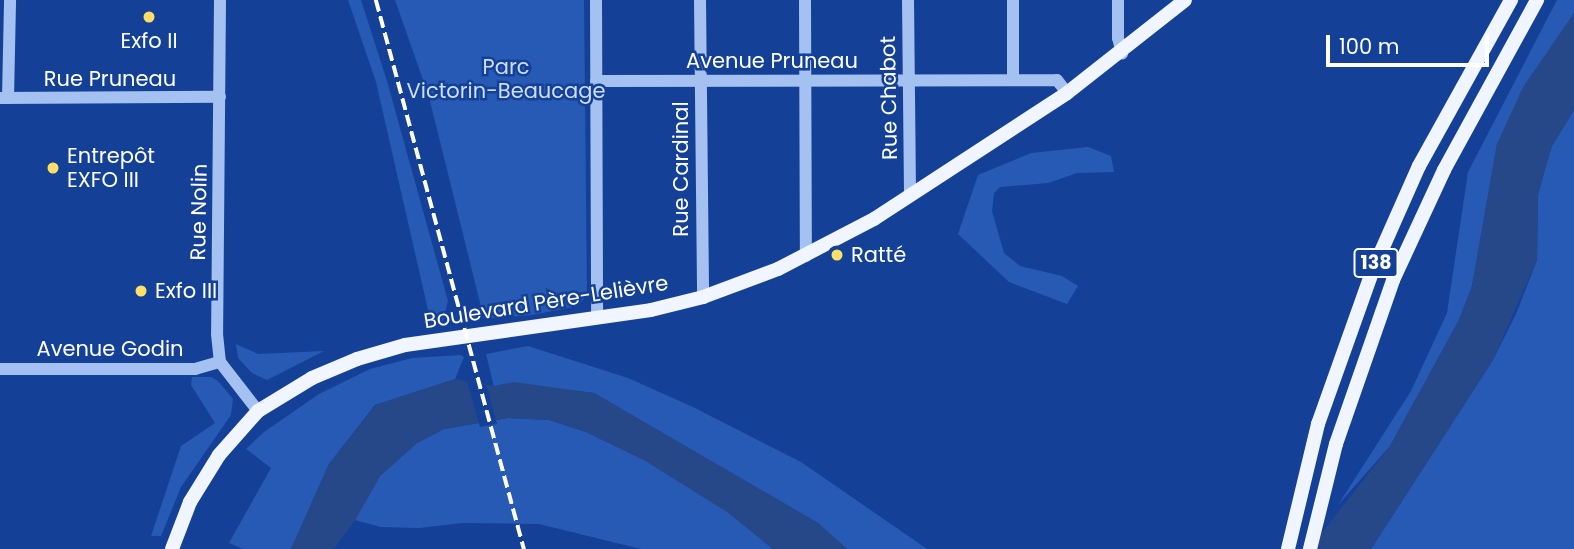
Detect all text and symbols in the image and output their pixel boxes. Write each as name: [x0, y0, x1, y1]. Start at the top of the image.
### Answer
marker: Exfo II: [141, 9, 157, 25]
scale bar: [1329, 21, 1492, 65]
place label: Exfo II: [120, 28, 178, 54]
text: 100 m: [1339, 32, 1399, 61]
street label: Rue Chabot: [875, 36, 903, 160]
street label: Avenue Pruneau: [686, 48, 858, 74]
park label: Parc Victorin-Beaucage: [407, 54, 605, 104]
street label: Rue Pruneau: [44, 66, 176, 92]
street label: Rue Cardinal: [668, 101, 694, 237]
place label: Entrepôt EXFO III: [67, 143, 155, 193]
marker: Entrepôt EXFO III: [45, 160, 61, 176]
street label: Rue Nolin: [186, 163, 212, 261]
place label: Ratté: [851, 242, 906, 268]
marker: Ratté: [829, 247, 845, 263]
road number: 138: [1353, 247, 1399, 278]
street label: Boulevard Père-Lelièvre: [422, 270, 670, 334]
place label: Exfo III: [155, 278, 217, 304]
marker: Exfo III: [133, 283, 149, 299]
street label: Avenue Godin: [36, 336, 184, 362]

